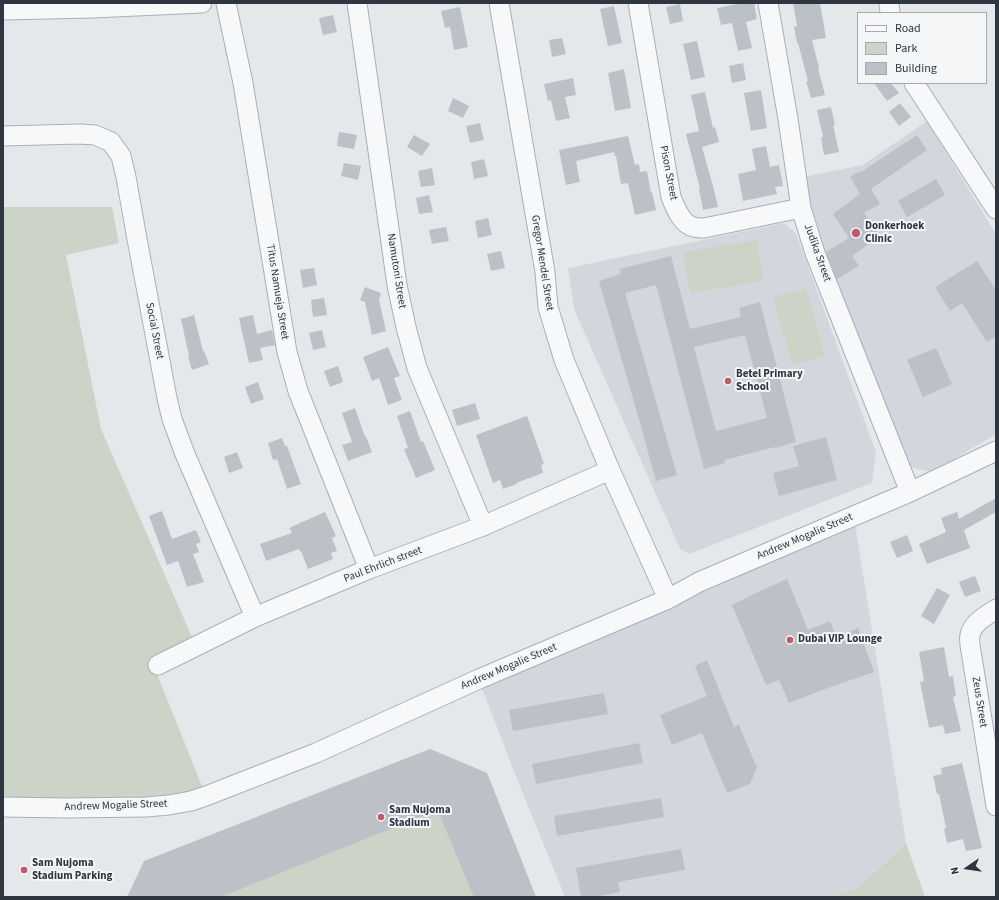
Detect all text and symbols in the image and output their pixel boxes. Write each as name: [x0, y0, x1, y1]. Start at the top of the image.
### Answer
legend: [857, 12, 987, 84]
text: Road: [895, 20, 921, 37]
text: Park: [895, 40, 917, 57]
text: Building: [895, 60, 937, 77]
street label: Pison Street: [656, 145, 680, 201]
street label: Gregor Mendel Street: [528, 214, 556, 312]
place label: Donkerhoek Clinic: [865, 220, 924, 246]
street label: Judika Street: [800, 222, 834, 284]
marker: Donkerhoek Clinic: [850, 227, 862, 239]
street label: Namutoni Street: [384, 233, 408, 309]
street label: Titus Namueja Street: [263, 243, 291, 341]
street label: Social Street: [142, 301, 166, 361]
place label: Betel Primary School: [736, 368, 803, 394]
marker: Betel Primary School: [723, 376, 733, 386]
street label: Andrew Mogalie Street: [755, 511, 855, 563]
street label: Paul Ehrlich street: [342, 544, 424, 586]
place label: Dubai VIP Lounge: [798, 633, 882, 647]
marker: Dubai VIP Lounge: [785, 635, 795, 645]
street label: Andrew Mogalie Street: [459, 641, 559, 693]
street label: Zeus Street: [968, 676, 990, 728]
street label: Andrew Mogalie Street: [64, 798, 168, 814]
place label: Sam Nujoma Stadium: [389, 804, 450, 830]
marker: Sam Nujoma Stadium: [376, 812, 386, 822]
north arrow: [947, 848, 987, 888]
place label: Sam Nujoma Stadium Parking: [32, 857, 112, 883]
marker: Sam Nujoma Stadium Parking: [19, 865, 29, 875]
text: N: [947, 866, 963, 876]

